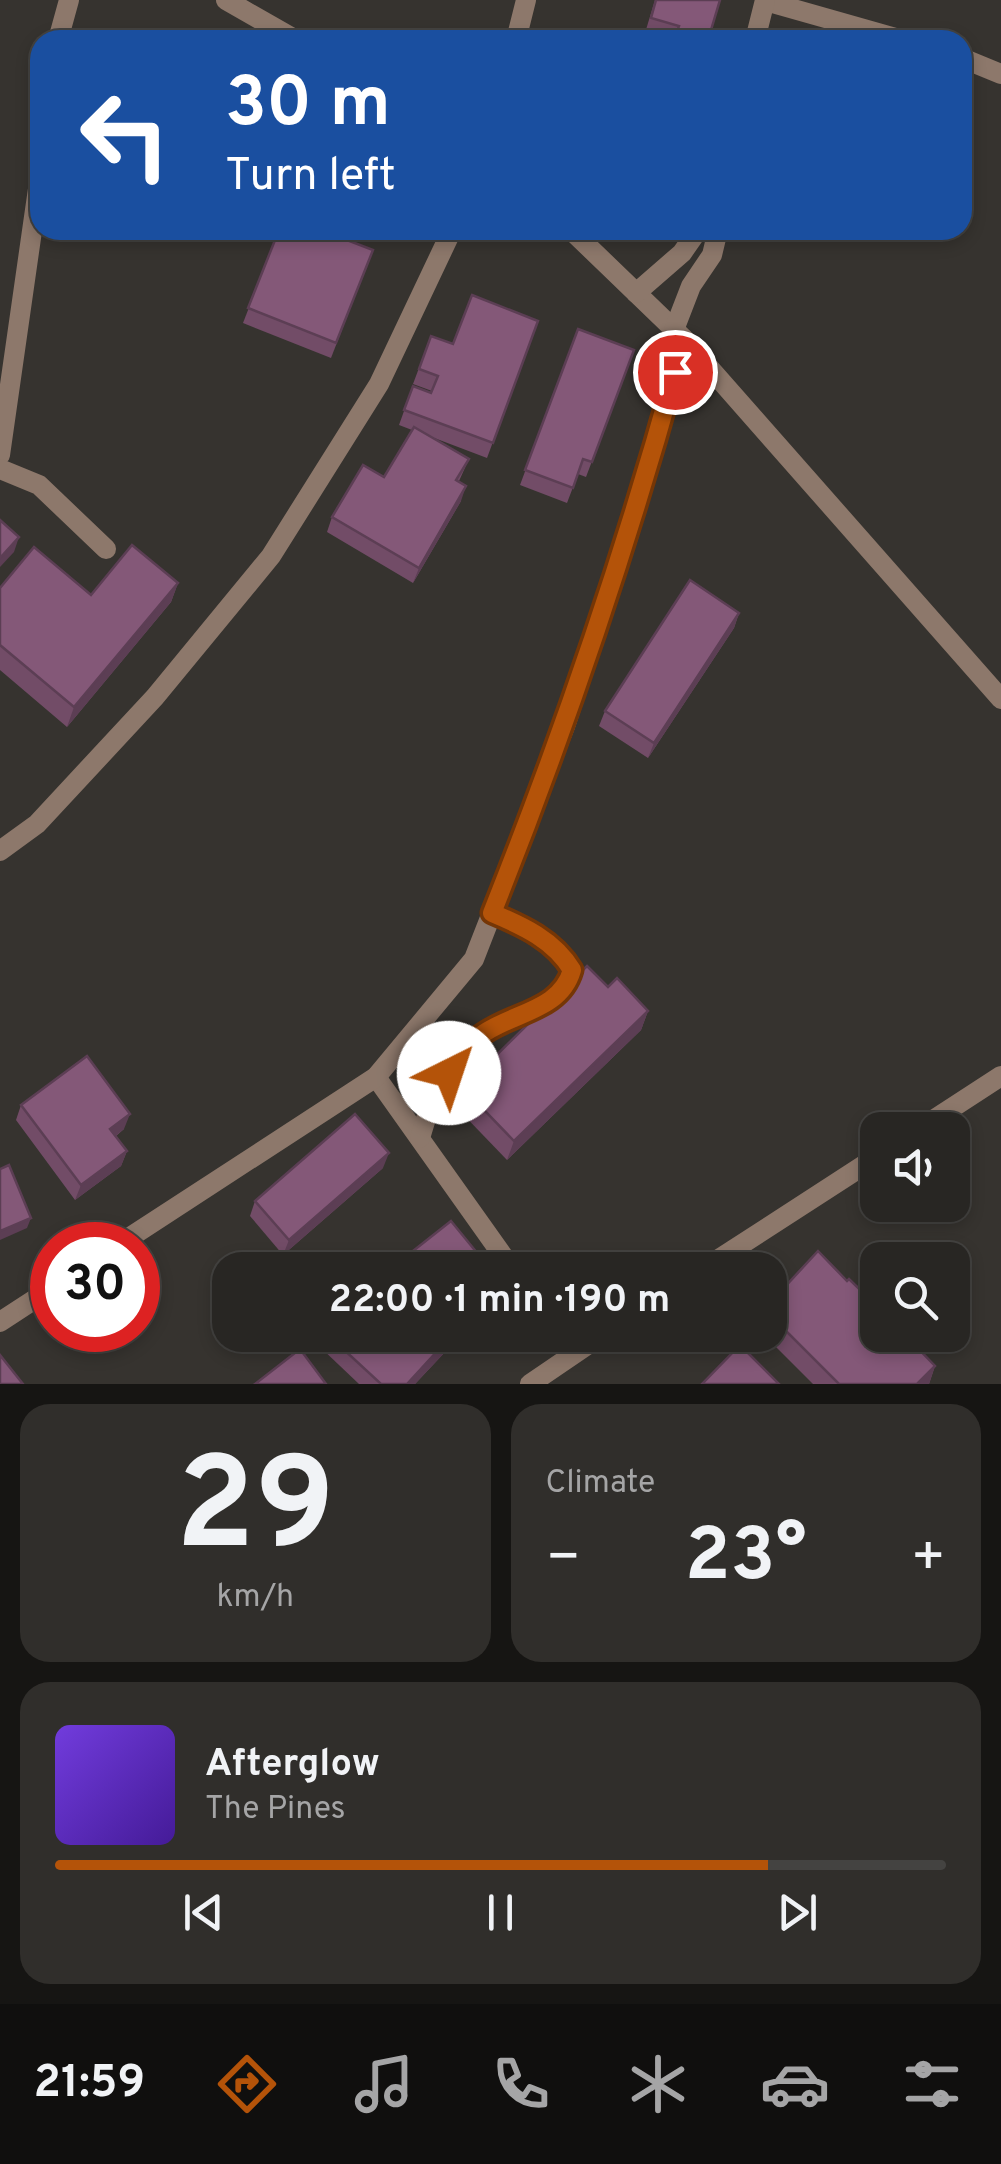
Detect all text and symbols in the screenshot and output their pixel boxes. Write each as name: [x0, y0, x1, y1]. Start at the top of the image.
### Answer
text: 30 m: [225, 62, 391, 151]
icon: left: [60, 70, 190, 200]
text: Turn left: [225, 149, 396, 206]
pin: [633, 330, 718, 415]
icon: arrive: [648, 345, 703, 400]
position arrow: [397, 1021, 501, 1125]
map controls: [860, 1112, 970, 1352]
button: sound: [860, 1112, 970, 1222]
speed limit sign: 30: [30, 1222, 160, 1352]
button: search: [860, 1242, 970, 1352]
text: 22:00 · 1 min · 190 m: [329, 1277, 670, 1326]
text: 29: [176, 1430, 335, 1595]
text: Climate: [546, 1464, 655, 1504]
text: 23°: [685, 1512, 807, 1607]
text: −: [546, 1525, 581, 1595]
text: +: [911, 1525, 946, 1595]
text: km/h: [216, 1578, 294, 1618]
text: Afterglow: [205, 1741, 380, 1790]
text: The Pines: [205, 1790, 346, 1830]
icon: previous: [176, 1885, 231, 1940]
icon: pause: [473, 1885, 528, 1940]
icon: next: [770, 1885, 825, 1940]
icon: directions: [212, 2049, 282, 2119]
icon: music: [349, 2049, 419, 2119]
icon: phone: [486, 2049, 556, 2119]
icon: climate: [623, 2049, 693, 2119]
icon: car: [760, 2049, 830, 2119]
icon: filters: [897, 2049, 967, 2119]
text: 21:59: [34, 2056, 145, 2113]

